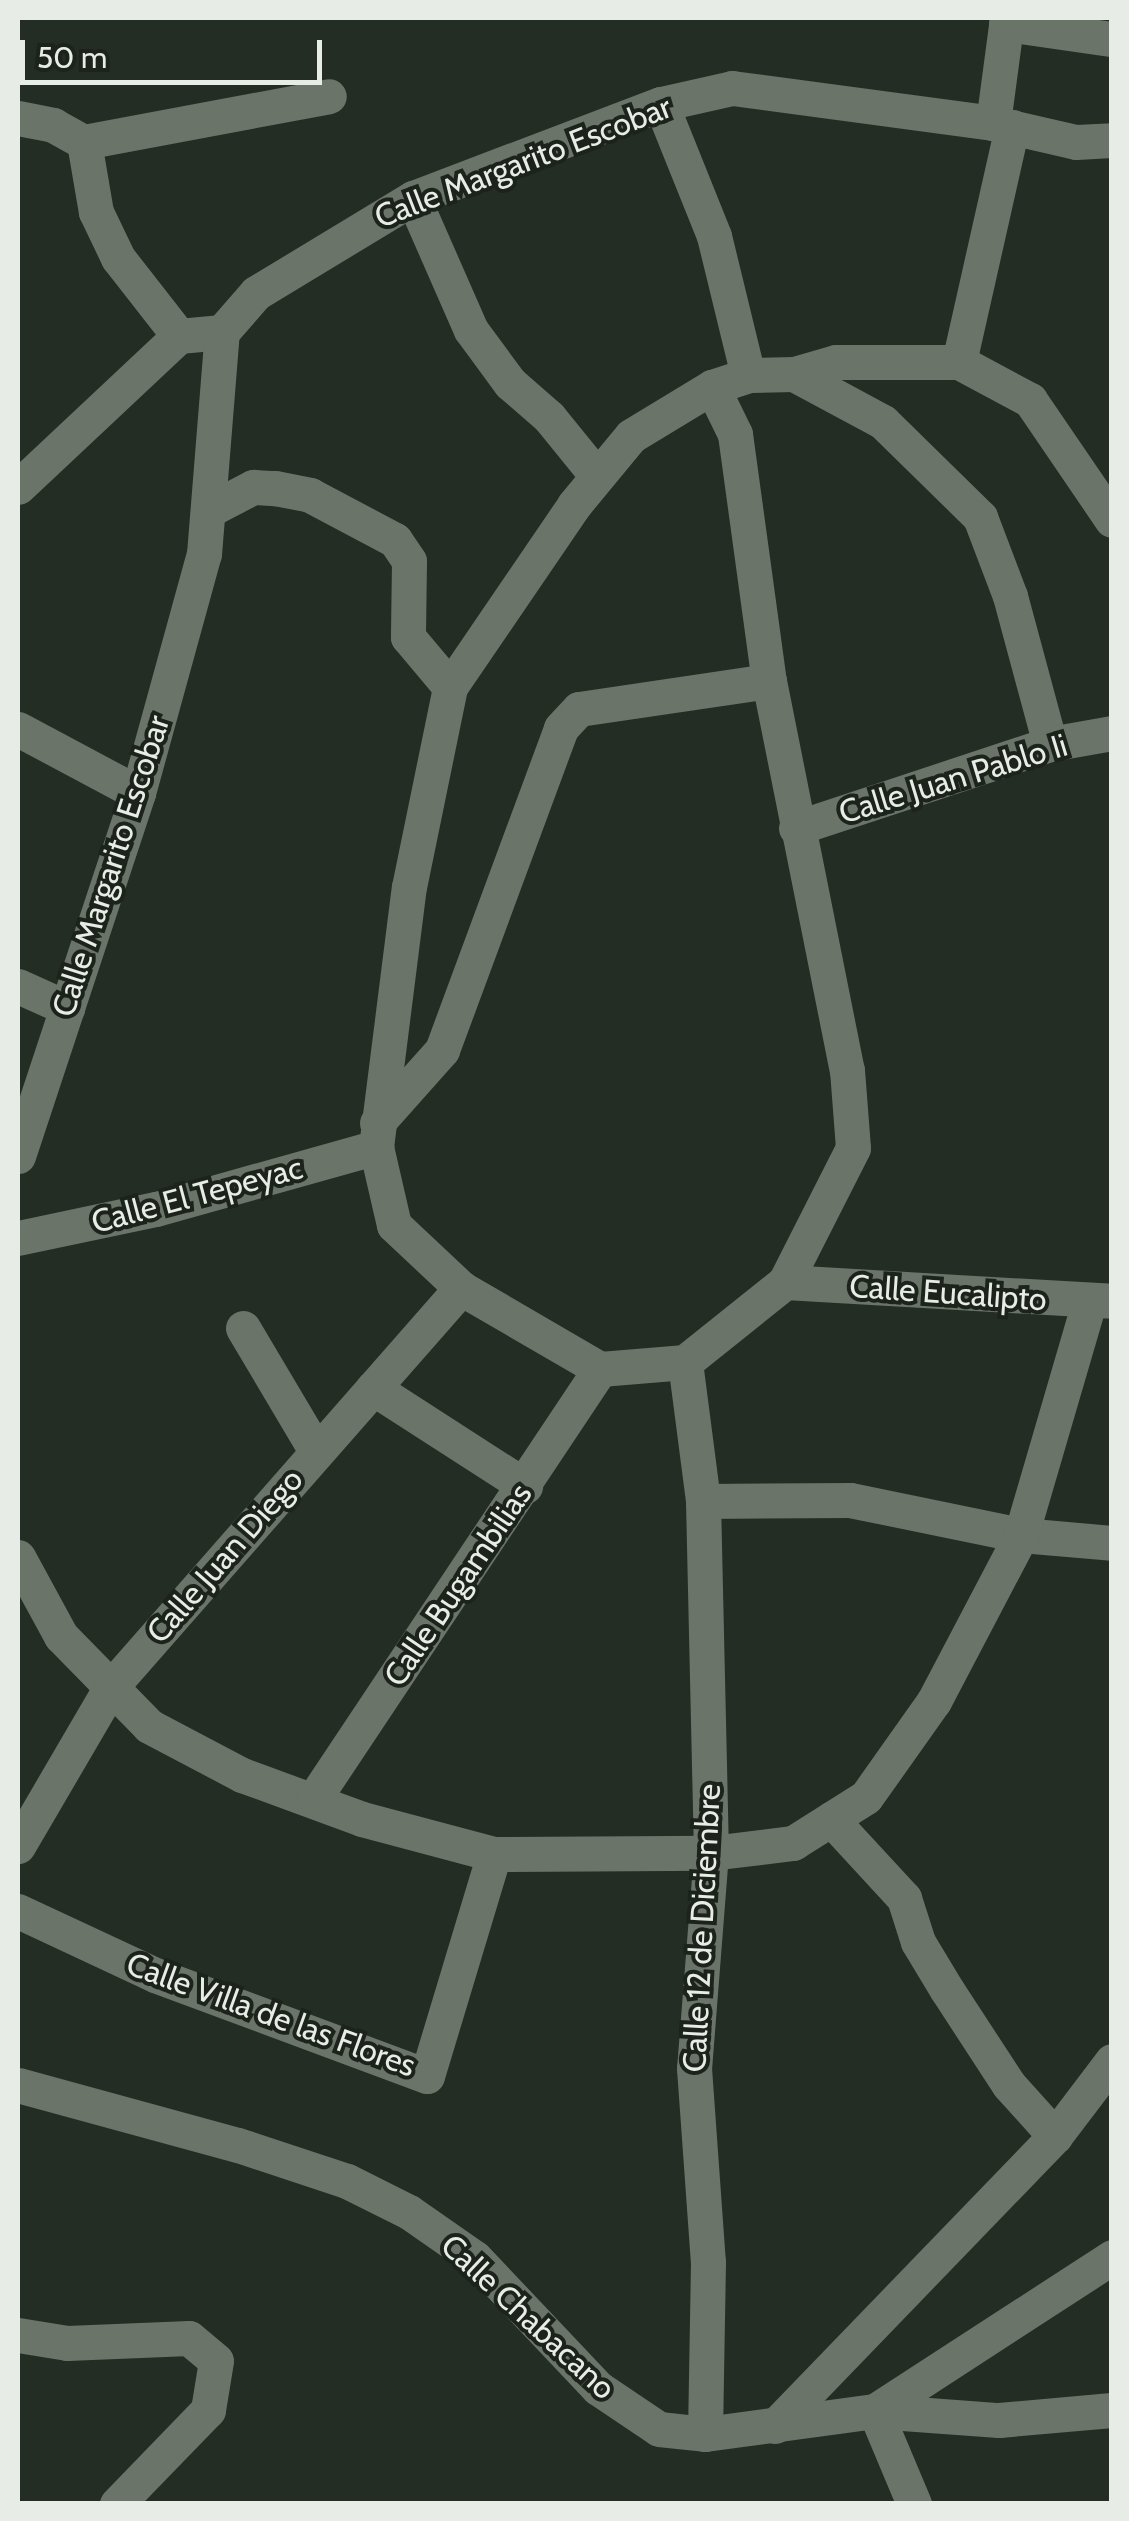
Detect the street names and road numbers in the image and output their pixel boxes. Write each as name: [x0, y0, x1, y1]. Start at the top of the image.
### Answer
street label: Calle Margarito Escobar: [369, 88, 677, 236]
street label: Calle Margarito Escobar: [44, 711, 178, 1021]
street label: Calle Juan Pablo Ii: [834, 726, 1072, 832]
street label: Calle El Tepeyac: [87, 1148, 307, 1242]
street label: Calle Eucalipto: [848, 1267, 1048, 1319]
street label: Calle Juan Diego: [139, 1461, 311, 1651]
street label: Calle Bugambilias: [376, 1476, 540, 1694]
street label: Calle 12 de Diciembre: [675, 1783, 729, 2073]
street label: Calle Villa de las Flores: [121, 1945, 421, 2085]
street label: Calle Chabacano: [433, 2226, 623, 2408]

